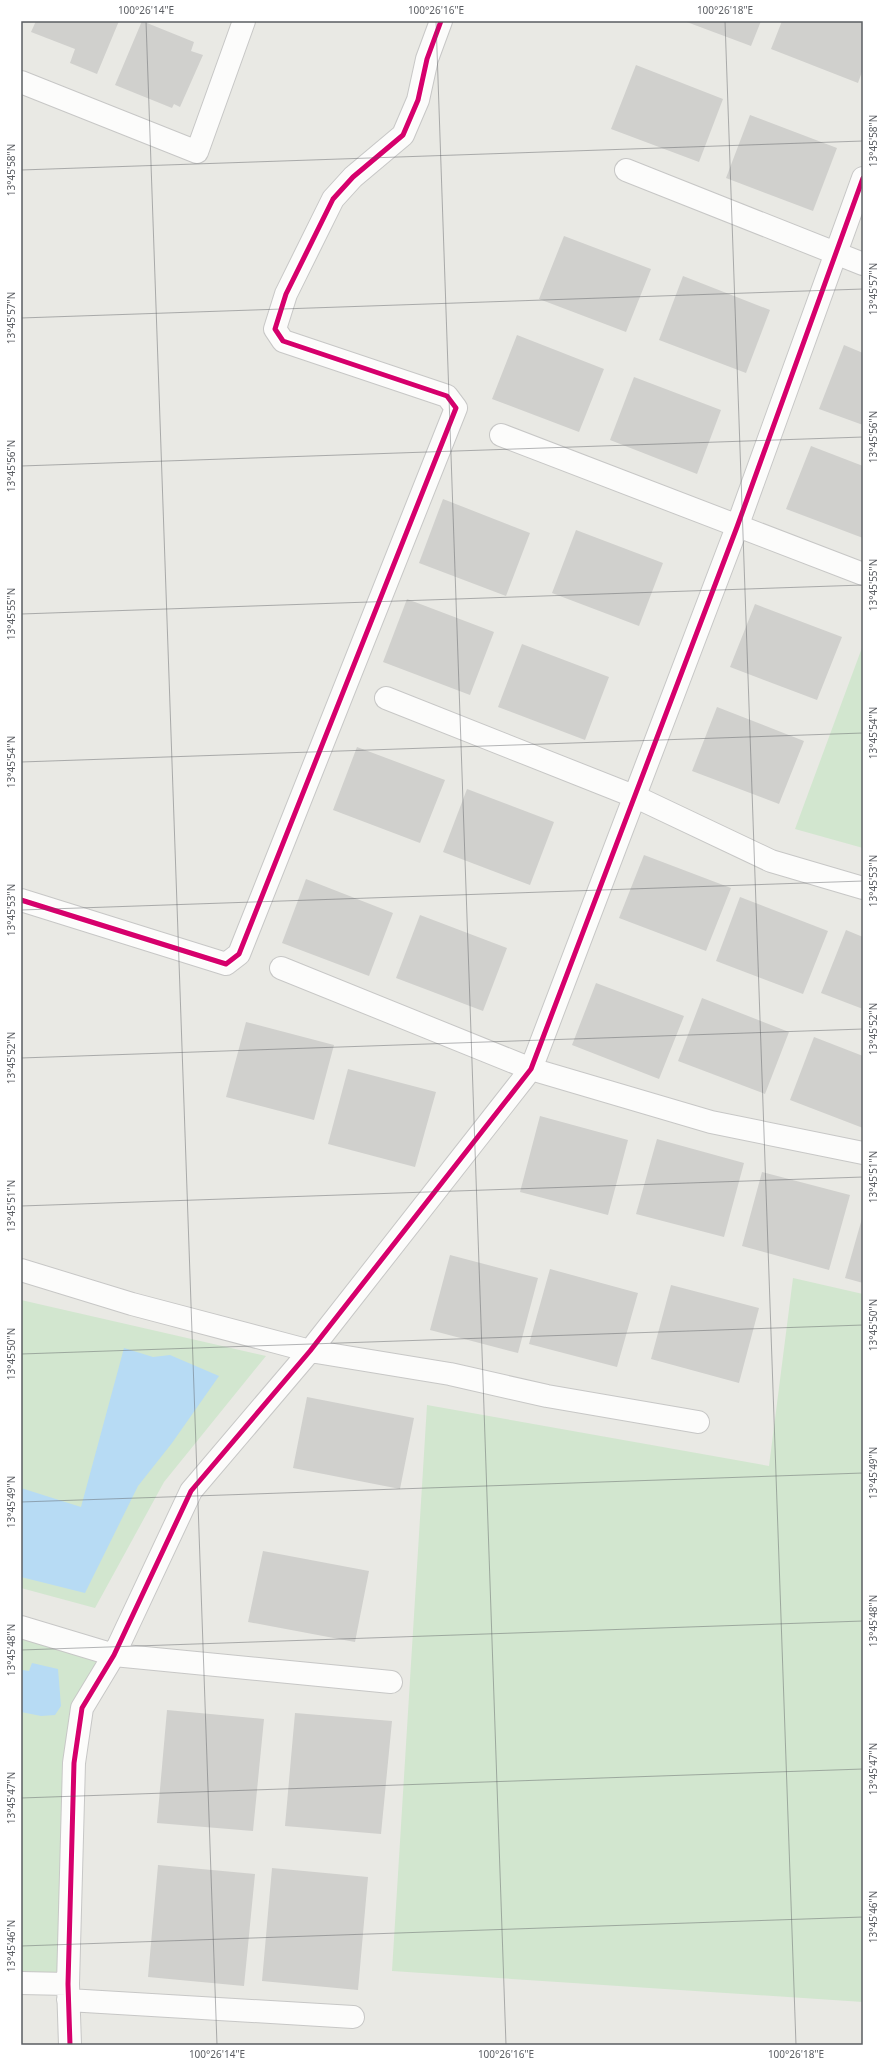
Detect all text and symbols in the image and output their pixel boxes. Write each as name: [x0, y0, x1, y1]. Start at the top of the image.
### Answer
text: 100°26'14"E: [118, 3, 174, 17]
text: 100°26'16"E: [408, 3, 464, 17]
text: 100°26'18"E: [697, 3, 753, 17]
text: 13°45'58"N: [866, 115, 880, 167]
text: 13°45'58"N: [4, 144, 18, 196]
text: 13°45'57"N: [866, 263, 880, 315]
text: 13°45'57"N: [4, 292, 18, 344]
text: 13°45'56"N: [866, 411, 880, 463]
text: 13°45'56"N: [4, 440, 18, 492]
text: 13°45'55"N: [866, 559, 880, 611]
text: 13°45'55"N: [4, 588, 18, 640]
text: 13°45'54"N: [866, 707, 880, 759]
text: 13°45'54"N: [4, 736, 18, 788]
text: 13°45'53"N: [866, 855, 880, 907]
text: 13°45'53"N: [4, 884, 18, 936]
text: 13°45'52"N: [866, 1003, 880, 1055]
text: 13°45'52"N: [4, 1032, 18, 1084]
text: 13°45'51"N: [866, 1151, 880, 1203]
text: 13°45'51"N: [4, 1180, 18, 1232]
text: 13°45'50"N: [866, 1299, 880, 1351]
text: 13°45'50"N: [4, 1328, 18, 1380]
text: 13°45'49"N: [866, 1447, 880, 1499]
text: 13°45'49"N: [4, 1476, 18, 1528]
text: 13°45'48"N: [866, 1595, 880, 1647]
text: 13°45'48"N: [4, 1624, 18, 1676]
text: 13°45'47"N: [866, 1743, 880, 1795]
text: 13°45'47"N: [4, 1772, 18, 1824]
text: 13°45'46"N: [866, 1891, 880, 1943]
text: 13°45'46"N: [4, 1920, 18, 1972]
text: 100°26'14"E: [189, 2047, 245, 2061]
text: 100°26'16"E: [478, 2047, 534, 2061]
text: 100°26'18"E: [768, 2047, 824, 2061]

